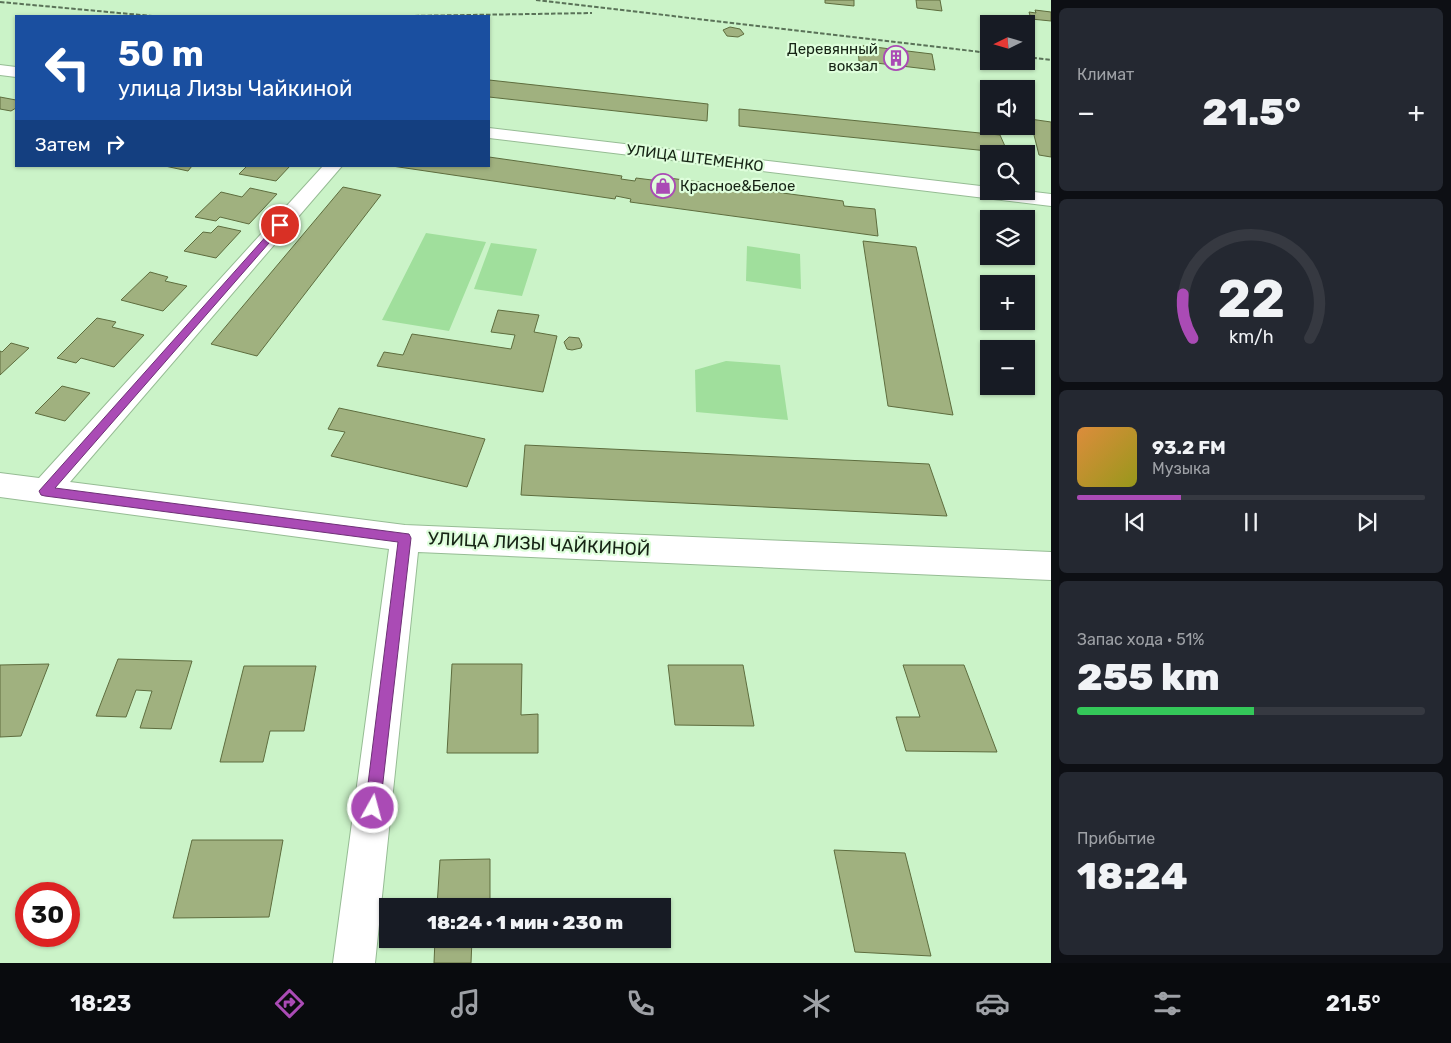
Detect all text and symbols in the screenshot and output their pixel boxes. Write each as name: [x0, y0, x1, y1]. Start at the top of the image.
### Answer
north arrow: [980, 15, 1035, 70]
map controls: [980, 15, 1035, 395]
text: 50 m: [118, 33, 204, 75]
icon: left: [35, 35, 100, 100]
place label: Деревянный вокзал: [787, 40, 878, 75]
building icon: Деревянный вокзал: [883, 45, 909, 71]
text: Климат: [1077, 65, 1134, 84]
text: улица Лизы Чайкиной: [118, 75, 352, 102]
button: sound: [980, 80, 1035, 135]
text: 21.5°: [1202, 89, 1301, 135]
text: −: [1077, 96, 1095, 129]
text: +: [1408, 96, 1425, 129]
icon: right: [101, 130, 129, 158]
text: Затем: [35, 133, 91, 156]
street label: УЛИЦА ШТЕМЕНКО: [625, 141, 765, 175]
button: search: [980, 145, 1035, 200]
shop icon: Красное&Белое: [650, 173, 676, 199]
place label: Красное&Белое: [680, 177, 795, 195]
pin: [259, 204, 301, 246]
button: layers: [980, 210, 1035, 265]
icon: arrive: [266, 211, 294, 239]
text: 22: [1217, 268, 1285, 330]
button: +: [980, 275, 1035, 330]
text: km/h: [1229, 326, 1273, 347]
button: −: [980, 340, 1035, 395]
text: 93.2 FM: [1152, 436, 1226, 459]
text: Музыка: [1152, 459, 1210, 478]
icon: previous: [1121, 508, 1149, 536]
icon: pause: [1237, 508, 1265, 536]
icon: next: [1353, 508, 1381, 536]
street label: УЛИЦА ЛИЗЫ ЧАЙКИНОЙ: [427, 527, 651, 561]
text: Запас хода · 51%: [1077, 630, 1204, 649]
text: 255 km: [1077, 654, 1220, 700]
position arrow: [346, 781, 398, 833]
text: Прибытие: [1077, 829, 1155, 848]
text: 18:24: [1077, 853, 1188, 899]
speed limit sign: 30: [15, 882, 80, 947]
text: 18:24 · 1 мин · 230 m: [427, 911, 623, 934]
icon: directions: [272, 986, 307, 1021]
icon: music: [448, 986, 483, 1021]
icon: phone: [623, 986, 658, 1021]
icon: climate: [799, 986, 834, 1021]
icon: car: [975, 986, 1010, 1021]
icon: filters: [1150, 986, 1185, 1021]
text: 18:23: [70, 990, 131, 1017]
text: 21.5°: [1326, 990, 1381, 1017]

